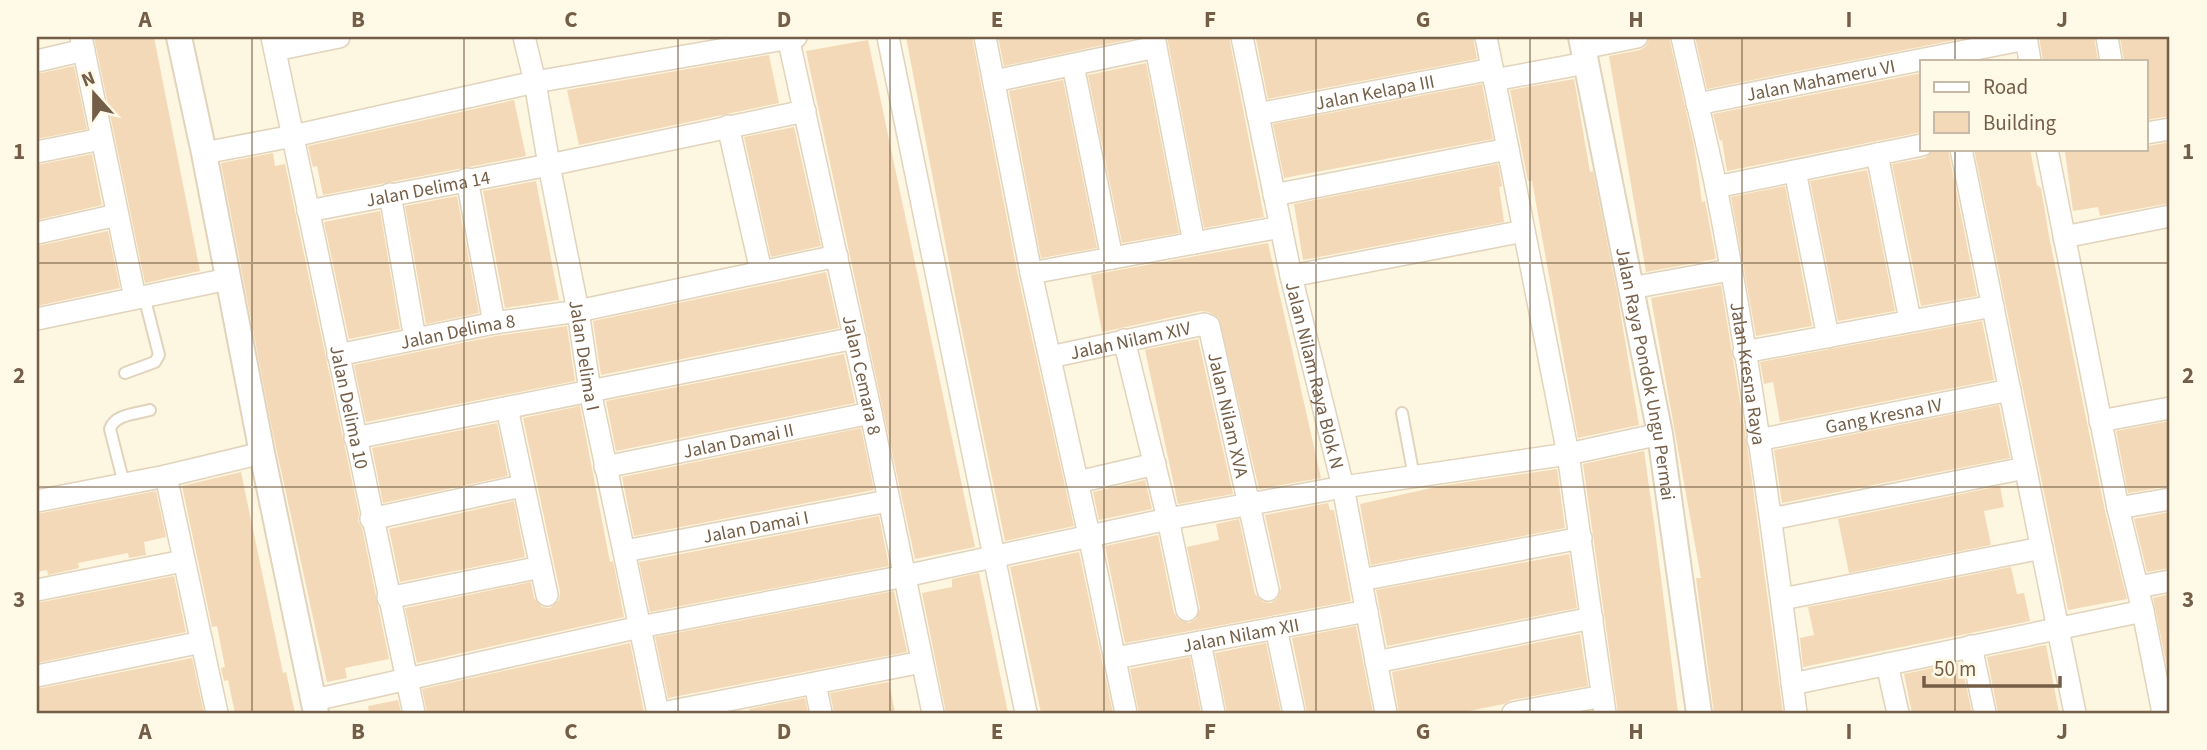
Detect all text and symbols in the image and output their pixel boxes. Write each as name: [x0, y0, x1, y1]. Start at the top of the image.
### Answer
text: A: [137, 3, 152, 36]
text: B: [351, 3, 365, 36]
text: C: [564, 3, 578, 36]
text: D: [777, 3, 791, 36]
text: E: [991, 3, 1003, 36]
text: F: [1204, 3, 1216, 36]
text: G: [1416, 3, 1430, 36]
text: H: [1628, 3, 1644, 36]
text: I: [1846, 3, 1852, 36]
text: J: [2056, 3, 2068, 36]
street label: Jalan Mahameru VI: [1744, 53, 1898, 109]
north arrow: [60, 60, 130, 130]
legend: [1920, 60, 2148, 150]
text: N: [78, 65, 99, 94]
street label: Jalan Kelapa III: [1313, 68, 1437, 118]
text: Road: [1983, 72, 2028, 102]
text: Building: [1983, 108, 2057, 138]
text: 1: [13, 135, 25, 168]
text: 1: [2182, 135, 2194, 168]
street label: Jalan Delima 14: [364, 165, 493, 215]
street label: Jalan Raya Pondok Ungu Permai: [1608, 245, 1681, 502]
street label: Jalan Nilam Raya Blok N: [1278, 279, 1350, 472]
street label: Jalan Delima I: [561, 297, 606, 414]
street label: Jalan Kresna Raya: [1722, 300, 1772, 447]
street label: Jalan Delima 8: [398, 308, 517, 357]
street label: Jalan Cemara 8: [835, 313, 887, 438]
street label: Jalan Nilam XIV: [1068, 315, 1194, 367]
street label: Jalan Delima 10: [322, 343, 374, 472]
street label: Jalan Nilam XVA: [1200, 350, 1255, 481]
text: 2: [13, 359, 25, 392]
text: 2: [2182, 359, 2194, 392]
street label: Gang Kresna IV: [1823, 392, 1945, 441]
street label: Jalan Damai II: [681, 417, 796, 466]
street label: Jalan Damai I: [701, 504, 811, 551]
text: 3: [13, 583, 25, 616]
text: 3: [2182, 583, 2194, 616]
street label: Jalan Nilam XII: [1181, 612, 1302, 660]
scale bar: [1924, 645, 2060, 689]
text: 50 m: [1934, 654, 1976, 684]
text: A: [137, 715, 152, 748]
text: B: [351, 715, 365, 748]
text: C: [564, 715, 578, 748]
text: D: [777, 715, 791, 748]
text: E: [991, 715, 1003, 748]
text: F: [1204, 715, 1216, 748]
text: G: [1416, 715, 1430, 748]
text: H: [1628, 715, 1644, 748]
text: I: [1846, 715, 1852, 748]
text: J: [2056, 715, 2068, 748]

